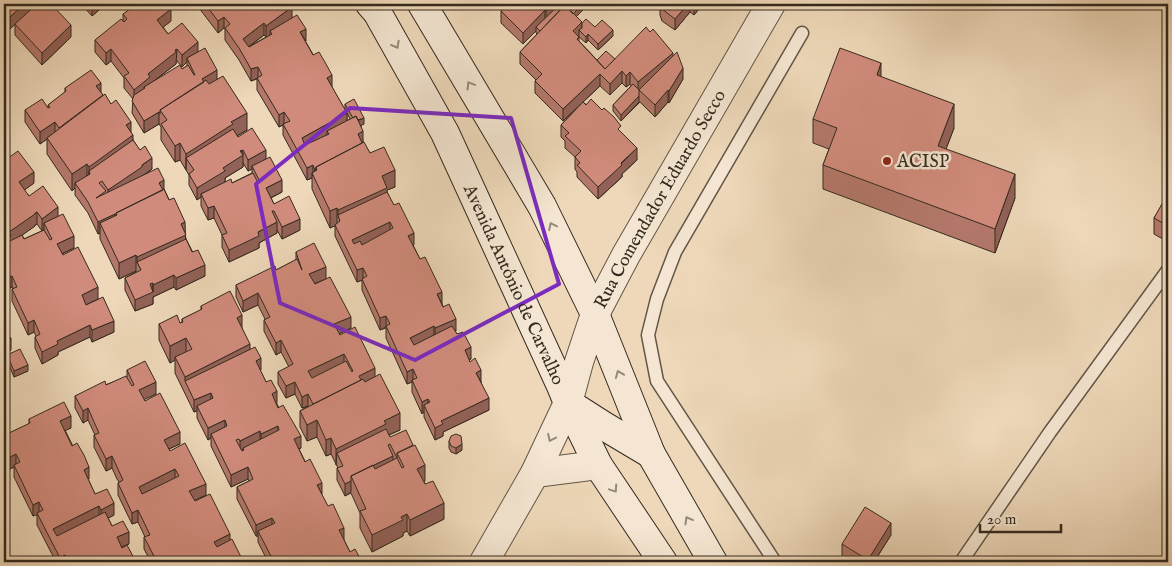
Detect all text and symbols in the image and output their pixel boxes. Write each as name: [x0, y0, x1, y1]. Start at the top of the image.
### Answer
one-way arrow: [389, 40, 399, 49]
one-way arrow: [467, 82, 477, 91]
street label: Rua Comendador Eduardo Secco: [590, 86, 732, 313]
place label: ACISP: [896, 151, 949, 174]
marker: ACISP: [881, 155, 893, 167]
street label: Avenida Antônio de Carvalho: [457, 180, 569, 389]
one-way arrow: [547, 222, 558, 231]
one-way arrow: [614, 370, 625, 379]
one-way arrow: [547, 433, 558, 442]
one-way arrow: [608, 483, 617, 493]
scale bar: [980, 501, 1061, 533]
text: 20 m: [987, 510, 1017, 529]
one-way arrow: [684, 517, 694, 526]

